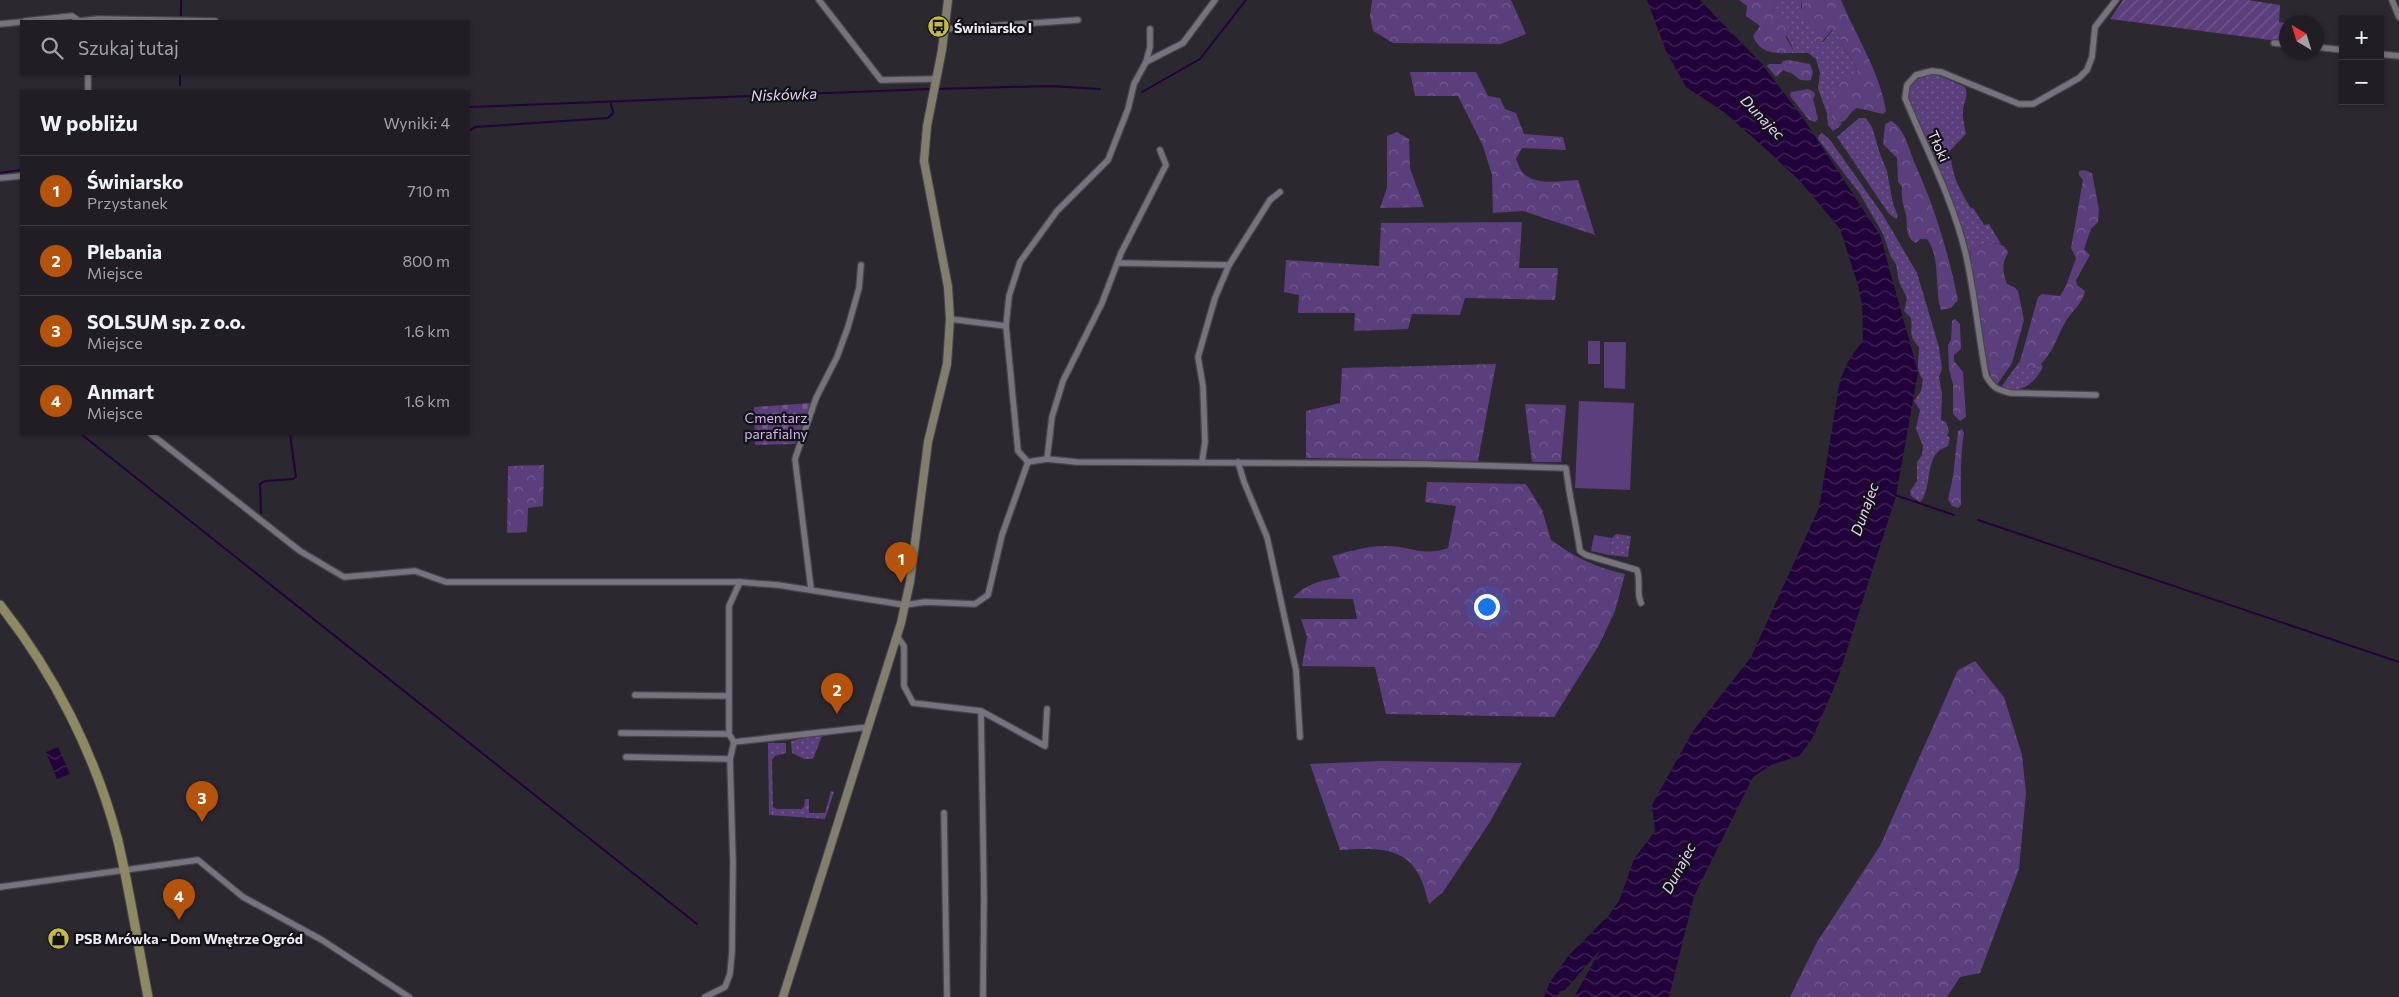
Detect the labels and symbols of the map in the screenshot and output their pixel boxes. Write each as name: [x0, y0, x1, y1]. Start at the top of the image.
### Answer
bus stop icon: Świniarsko I: [926, 15, 950, 39]
north arrow: [2279, 15, 2324, 60]
place label: Świniarsko I: [954, 19, 1032, 36]
water label: Niskówka: [751, 84, 818, 104]
water label: Dunajec: [1737, 91, 1789, 143]
street label: Tłoki: [1925, 128, 1953, 164]
park label: Cmentarz parafialny: [744, 409, 808, 442]
water label: Dunajec: [1846, 480, 1882, 538]
pin: 1: [885, 542, 917, 583]
your location: [1474, 594, 1500, 620]
pin: 2: [821, 673, 853, 714]
pin: 3: [186, 781, 218, 822]
water label: Dunajec: [1657, 839, 1699, 897]
pin: 4: [163, 879, 195, 920]
shop icon: PSB Mrówka - Dom Wnętrze Ogród: [47, 926, 71, 950]
place label: PSB Mrówka - Dom Wnętrze Ogród: [75, 930, 303, 947]

